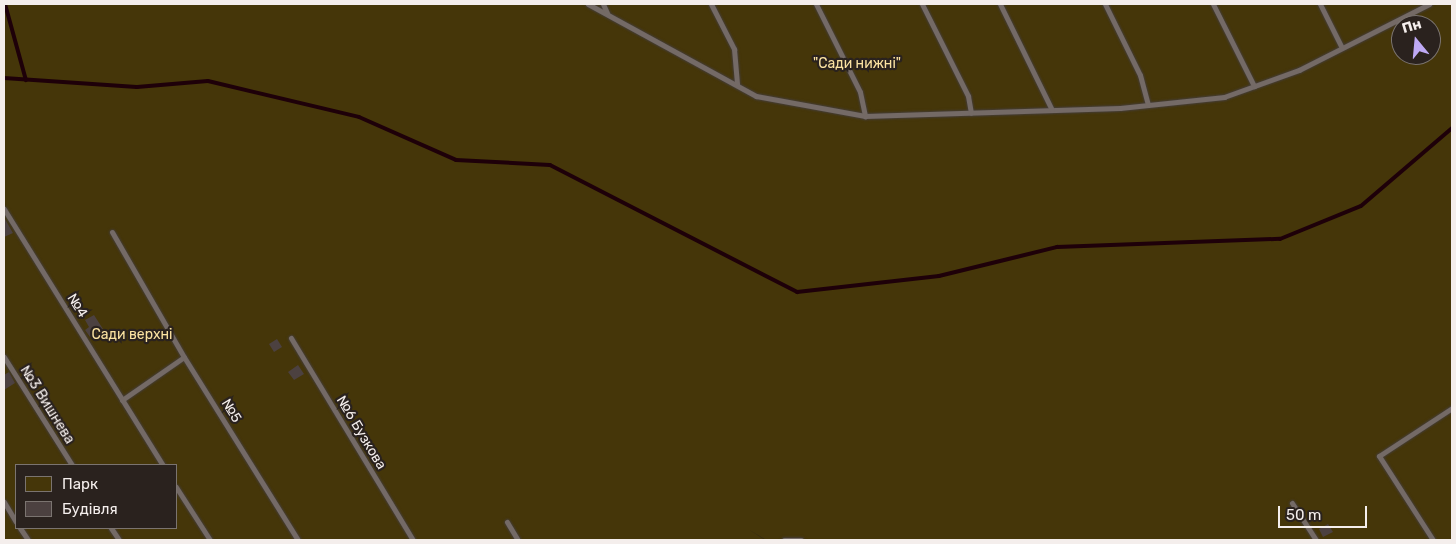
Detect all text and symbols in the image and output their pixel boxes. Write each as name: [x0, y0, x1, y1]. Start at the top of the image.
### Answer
north arrow: [1391, 15, 1441, 65]
text: Пн: [1400, 15, 1424, 37]
park label: "Сади нижні": [813, 56, 901, 72]
street label: №4: [63, 291, 91, 321]
park label: Сади верхні: [92, 327, 172, 343]
street label: №3 Вишнева: [16, 363, 78, 447]
street label: №6 Бузкова: [333, 393, 389, 473]
street label: №5: [217, 396, 245, 426]
legend: [15, 464, 178, 529]
text: Парк: [62, 475, 98, 493]
scale bar: [1281, 496, 1370, 528]
text: Будівля: [62, 500, 118, 518]
text: 50 m: [1286, 506, 1321, 524]

